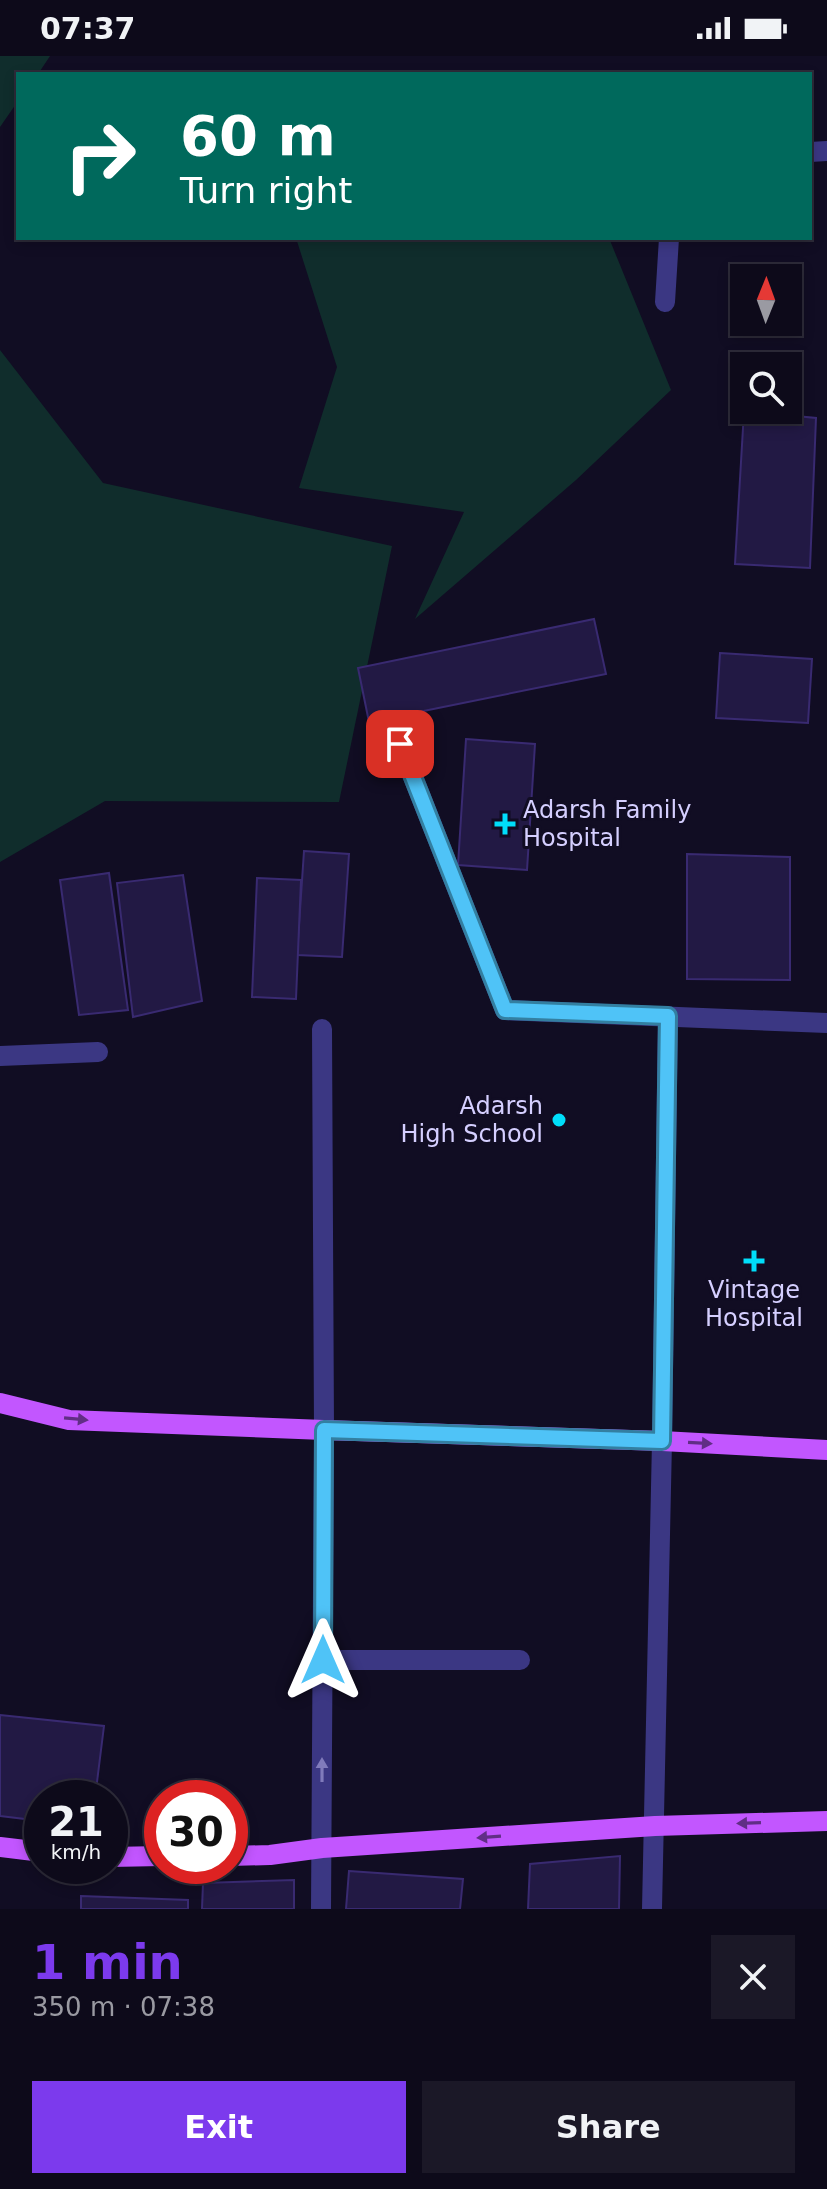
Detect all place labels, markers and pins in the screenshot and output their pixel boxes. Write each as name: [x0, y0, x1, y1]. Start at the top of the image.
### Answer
pin: [366, 710, 434, 778]
place label: Adarsh Family Hospital: [523, 796, 691, 852]
marker: Adarsh Family Hospital: [494, 813, 516, 835]
place label: Adarsh High School: [401, 1092, 543, 1148]
marker: Adarsh High School: [550, 1111, 568, 1129]
marker: Vintage Hospital: [743, 1250, 765, 1272]
place label: Vintage Hospital: [705, 1276, 803, 1332]

